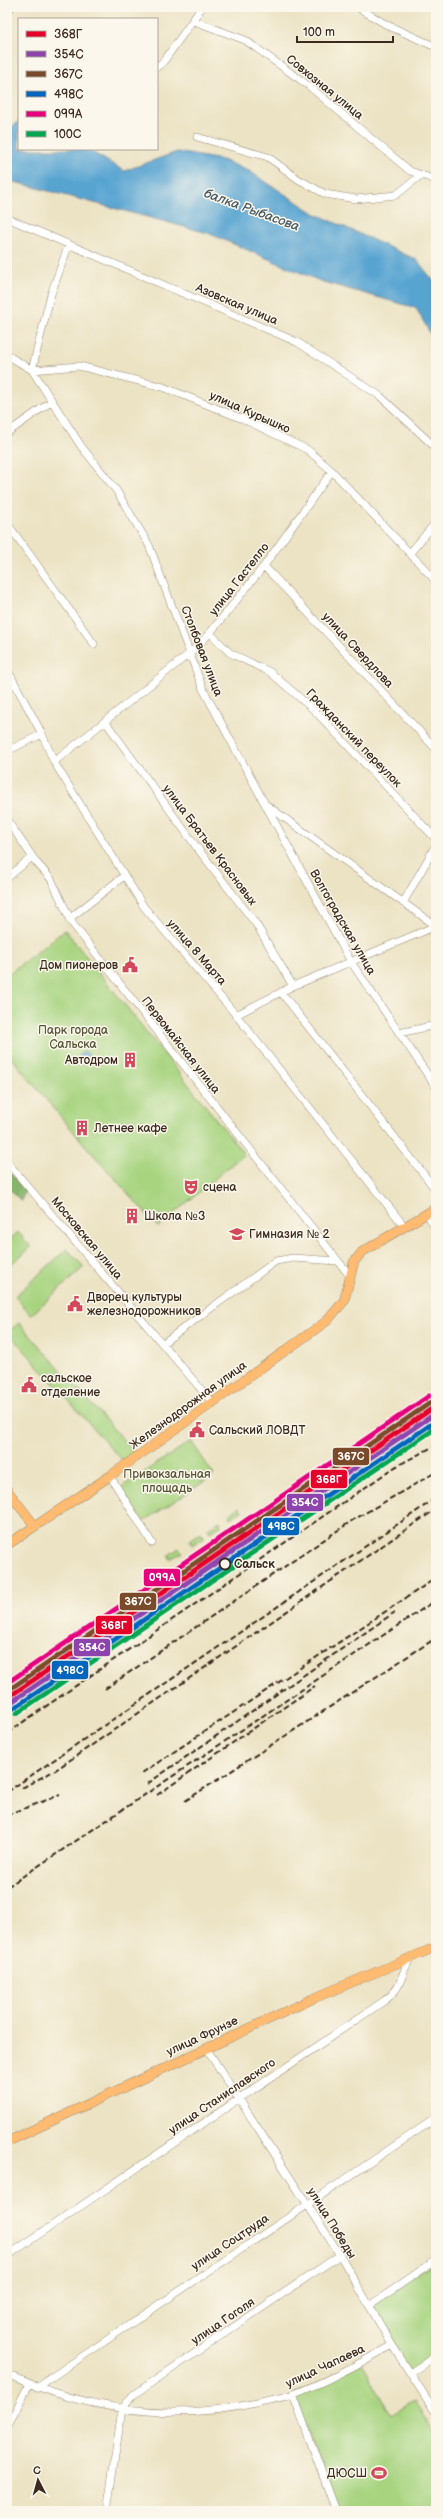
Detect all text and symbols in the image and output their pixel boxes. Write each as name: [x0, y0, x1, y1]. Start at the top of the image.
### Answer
legend: [18, 18, 158, 150]
scale bar: [297, 18, 393, 44]
text: 100 m: [303, 25, 335, 40]
text: 368Г: [54, 27, 83, 42]
text: 354С: [54, 47, 84, 62]
street label: Совхозная улица: [283, 52, 366, 123]
text: 367С: [54, 67, 83, 82]
text: 498С: [54, 87, 83, 102]
text: 099А: [54, 107, 83, 122]
text: 100C: [54, 127, 82, 142]
water label: балка Рыбасова: [202, 185, 302, 235]
street label: Азовская улица: [193, 280, 280, 329]
street label: улица Курышко: [207, 388, 293, 437]
street label: улица Гастелло: [206, 540, 272, 619]
street label: Столбовая улица: [177, 604, 226, 699]
street label: улица Свердлова: [319, 609, 396, 691]
street label: Гражданский переулок: [303, 686, 405, 791]
street label: улица Братьев Красновых: [159, 782, 260, 909]
street label: Волгоградская улица: [306, 867, 379, 978]
street label: улица 8 Марта: [164, 916, 229, 988]
public building icon: Дом пионеров: [121, 956, 139, 974]
place label: Дом пионеров: [39, 958, 119, 973]
street label: Первомайская улица: [138, 994, 223, 1097]
park label: Парк города Сальска: [38, 1023, 108, 1052]
building icon: Автодром: [121, 1051, 139, 1069]
place label: Автодром: [64, 1053, 118, 1068]
building icon: Летнее кафе: [73, 1119, 91, 1137]
place label: Летнее кафе: [93, 1121, 168, 1136]
theatre icon: сцена: [182, 1178, 200, 1196]
place label: сцена: [203, 1180, 237, 1195]
street label: Московская улица: [48, 1194, 126, 1283]
building icon: Школа №3: [123, 1207, 141, 1225]
place label: Школа №3: [144, 1209, 205, 1224]
school or university icon: Гимназия № 2: [228, 1225, 246, 1243]
place label: Гимназия № 2: [249, 1227, 330, 1242]
place label: Дворец культуры железнодорожников: [87, 1290, 202, 1319]
public building icon: Дворец культуры железнодорожников: [66, 1295, 84, 1313]
street label: Железнодорожная улица: [127, 1358, 250, 1453]
place label: сальское отделение: [41, 1371, 101, 1400]
public building icon: сальское отделение: [20, 1376, 38, 1394]
public building icon: Сальский ЛОВДТ: [188, 1421, 206, 1439]
place label: Сальский ЛОВДТ: [209, 1423, 305, 1438]
line badge: 367С: [332, 1447, 370, 1466]
text: 367С: [338, 1450, 365, 1463]
park label: Привокзальная площадь: [123, 1467, 211, 1496]
line badge: 368Г: [310, 1469, 348, 1489]
text: 368Г: [316, 1473, 343, 1486]
line badge: 354С: [286, 1493, 324, 1512]
text: 354С: [292, 1496, 319, 1509]
line badge: 498С: [262, 1517, 300, 1536]
text: 498С: [267, 1520, 295, 1533]
marker: Сальск: [218, 1557, 232, 1571]
place label: Сальск: [234, 1557, 275, 1572]
line badge: 099А: [143, 1568, 181, 1587]
text: 099А: [149, 1571, 175, 1584]
line badge: 367С: [119, 1592, 157, 1611]
text: 367С: [125, 1595, 152, 1608]
line badge: 368Г: [95, 1615, 133, 1635]
text: 368Г: [101, 1619, 128, 1632]
line badge: 354С: [73, 1638, 111, 1657]
text: 354С: [79, 1641, 106, 1654]
line badge: 498С: [51, 1660, 89, 1680]
text: 498С: [56, 1664, 84, 1677]
street label: улица Фрунзе: [164, 2013, 241, 2060]
street label: улица Станиславского: [166, 2055, 279, 2138]
street label: улица Победы: [304, 2185, 359, 2262]
street label: улица Соцтруда: [189, 2211, 272, 2274]
street label: улица Гоголя: [189, 2295, 258, 2348]
street label: улица Чапаева: [283, 2342, 367, 2391]
north arrow: [18, 2460, 58, 2500]
text: С: [33, 2464, 42, 2477]
sports icon: ДЮСШ: [370, 2464, 388, 2482]
place label: ДЮСШ: [327, 2466, 367, 2481]

